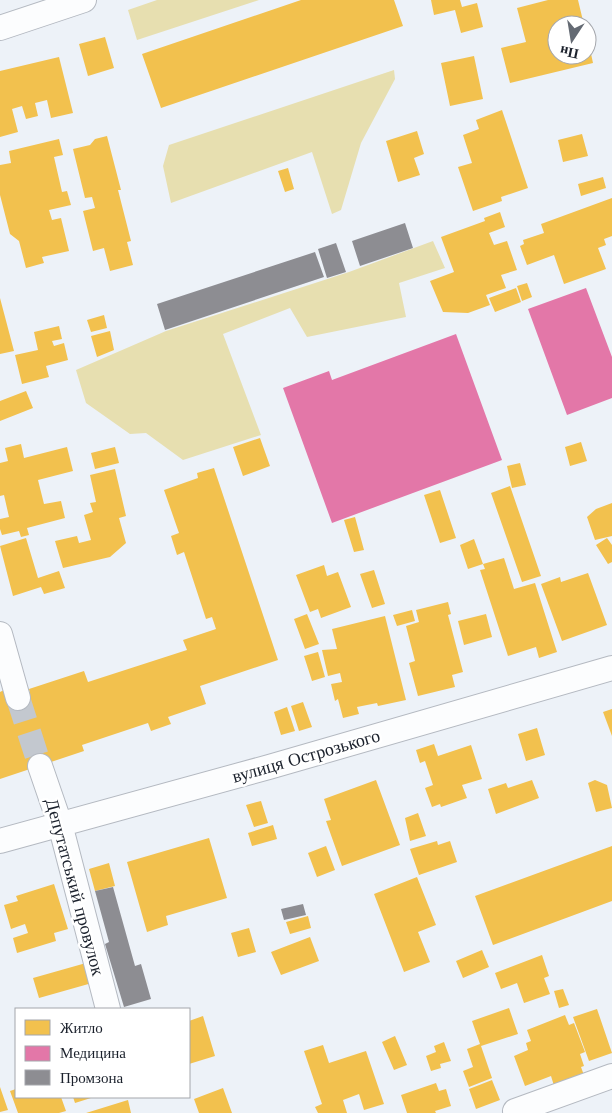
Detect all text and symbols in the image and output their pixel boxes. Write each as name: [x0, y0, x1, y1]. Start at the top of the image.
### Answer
north arrow: [547, 15, 597, 65]
text: Пн: [558, 42, 580, 63]
street label: вулиця Острозького: [229, 724, 383, 788]
street label: Депутатський провулок: [41, 796, 109, 978]
legend: [15, 1008, 190, 1098]
text: Житло: [60, 1018, 103, 1037]
text: Медицина: [60, 1043, 126, 1062]
text: Промзона: [60, 1068, 123, 1087]

